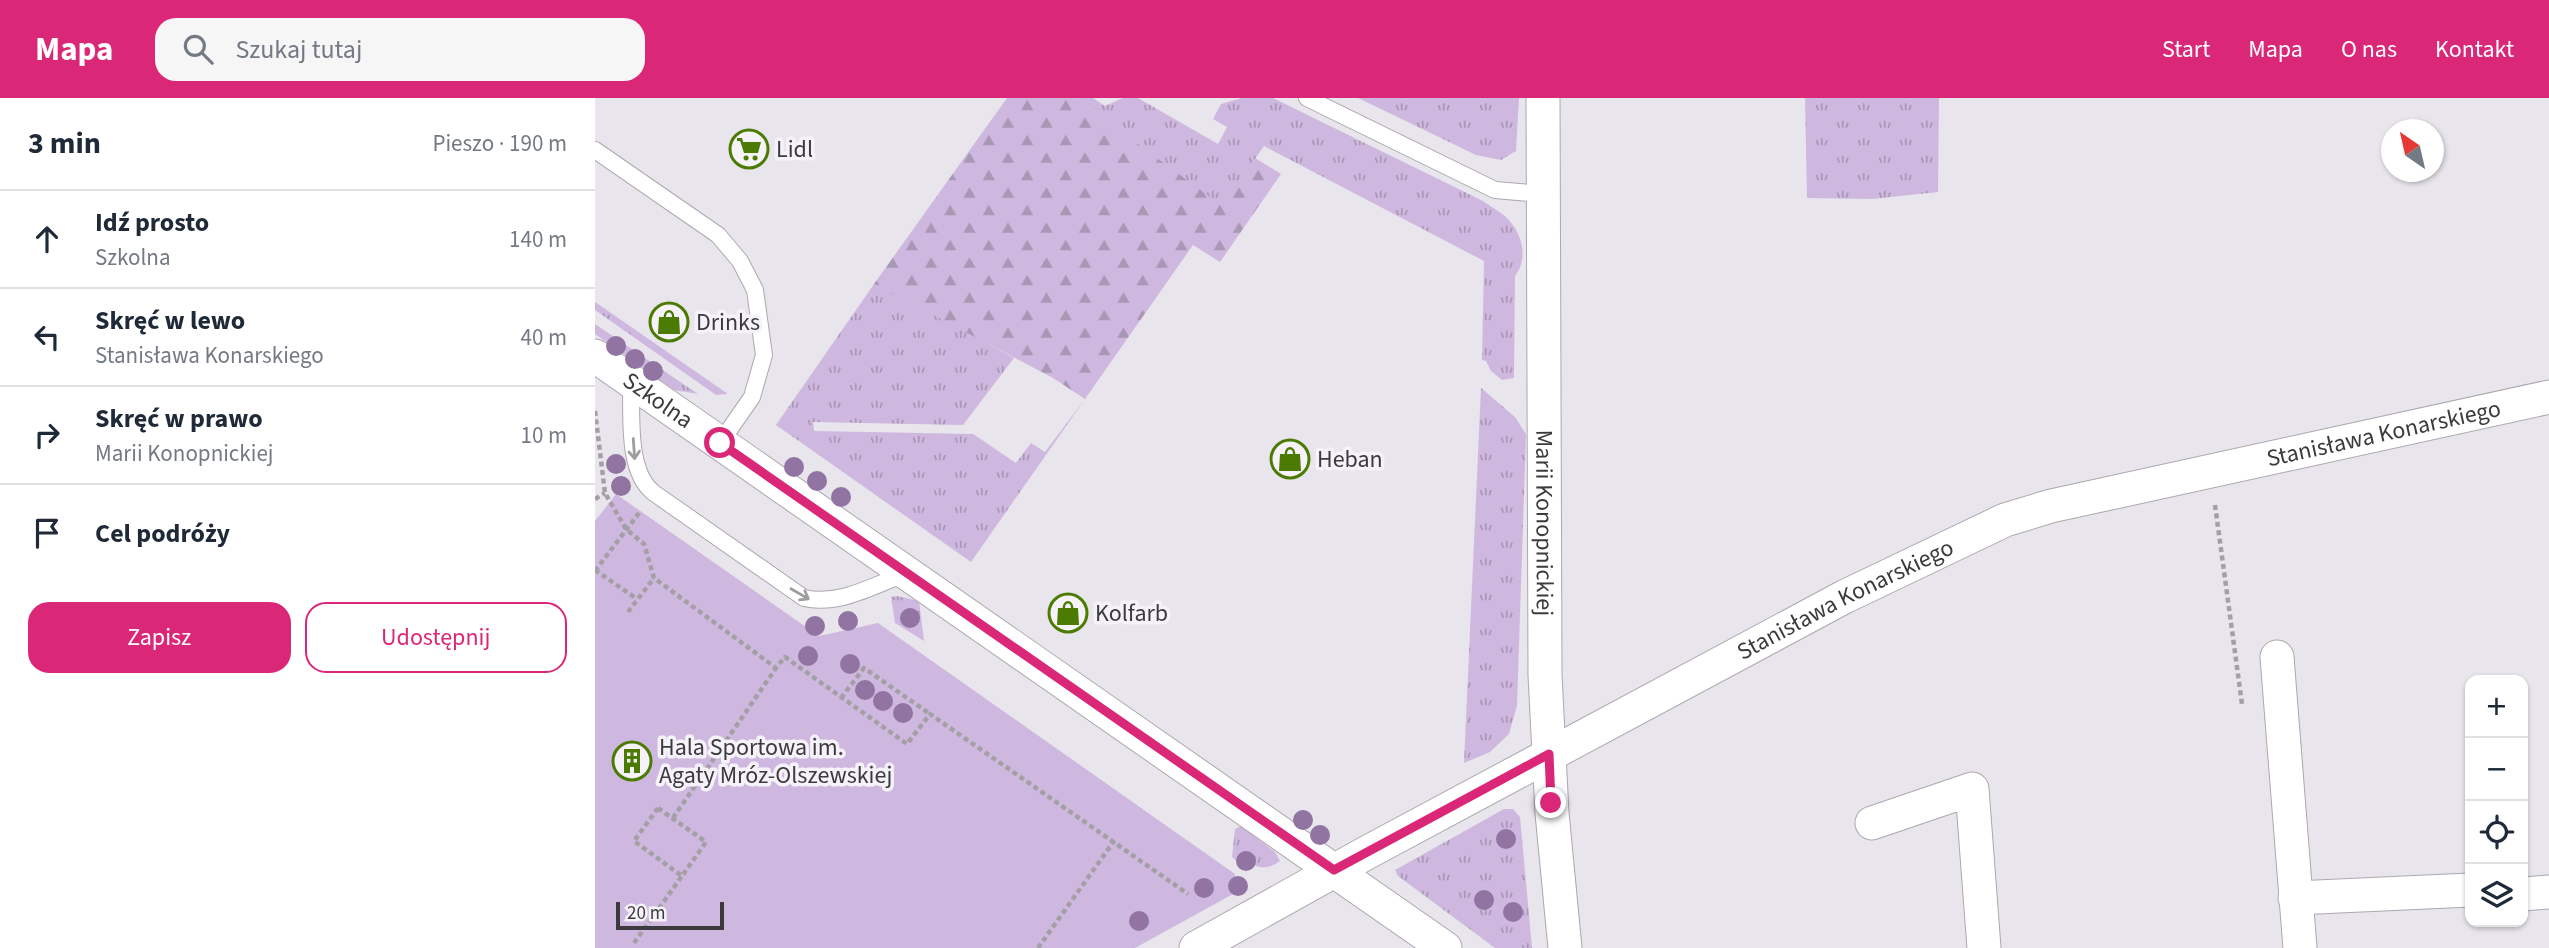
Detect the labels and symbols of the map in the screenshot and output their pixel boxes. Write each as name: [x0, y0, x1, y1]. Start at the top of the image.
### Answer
north arrow: [2381, 119, 2444, 182]
supermarket icon: Lidl: [728, 128, 770, 170]
place label: Lidl: [776, 132, 813, 167]
shop icon: Drinks: [648, 301, 690, 343]
place label: Drinks: [696, 305, 760, 340]
street label: Szkolna: [616, 363, 701, 437]
street label: Stanisława Konarskiego: [2263, 391, 2504, 476]
route start: [704, 427, 735, 458]
street label: Marii Konopnickiej: [1527, 430, 1562, 616]
one-way arrow: [628, 437, 641, 460]
shop icon: Heban: [1269, 438, 1311, 480]
place label: Heban: [1317, 442, 1383, 477]
street label: Stanisława Konarskiego: [1730, 530, 1959, 669]
one-way arrow: [789, 587, 809, 601]
shop icon: Kolfarb: [1047, 592, 1089, 634]
place label: Kolfarb: [1095, 596, 1168, 631]
place label: Hala Sportowa im. Agaty Mróz-Olszewskiej: [659, 730, 892, 793]
building icon: Hala Sportowa im. Agaty Mróz-Olszewskiej: [611, 740, 653, 782]
route end: [1535, 787, 1566, 818]
scale bar: [616, 899, 725, 931]

